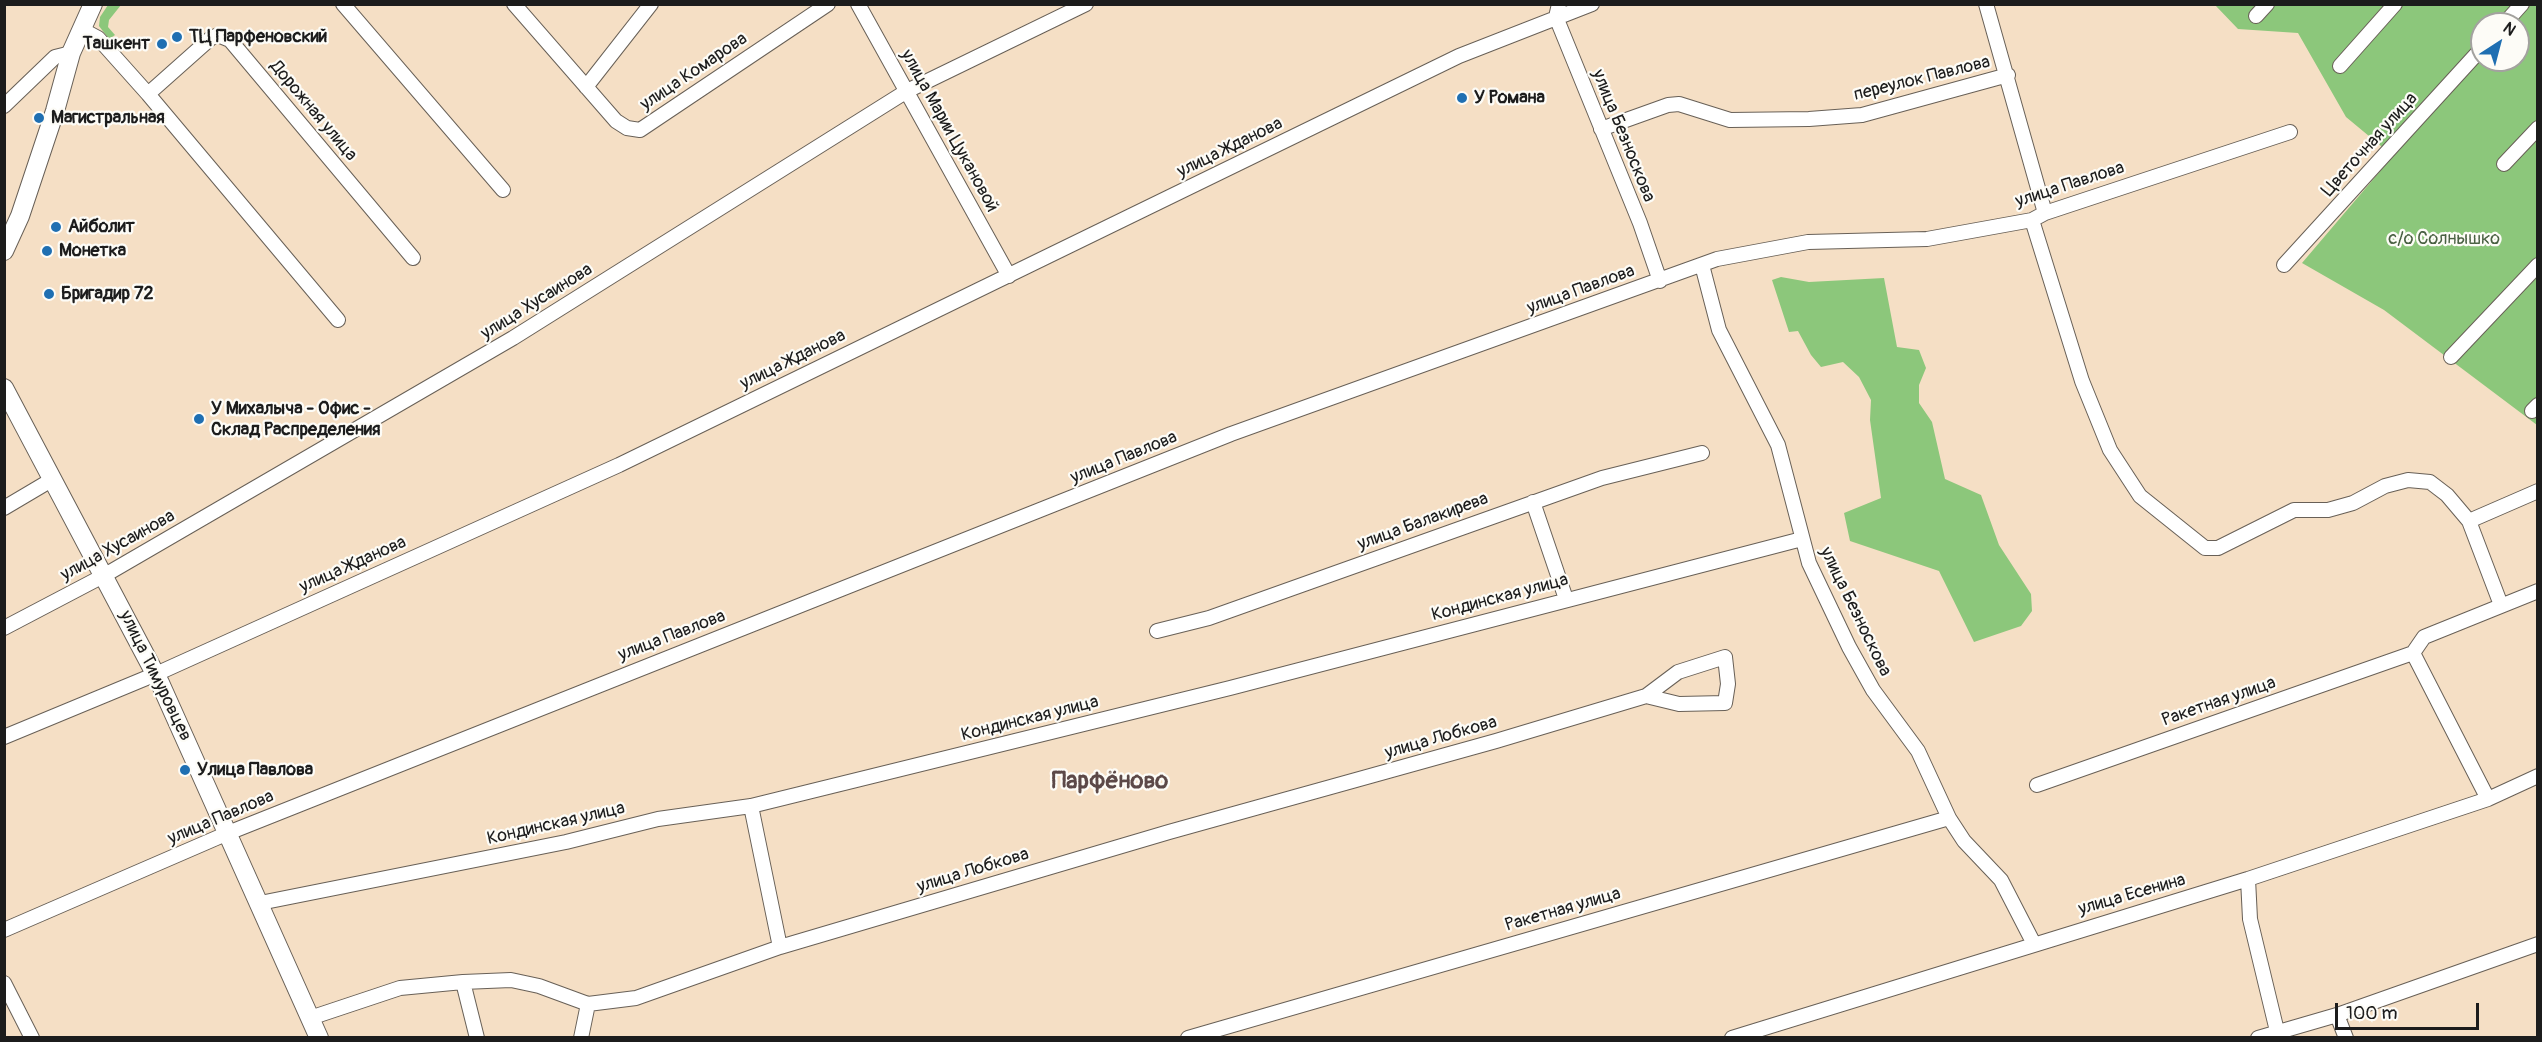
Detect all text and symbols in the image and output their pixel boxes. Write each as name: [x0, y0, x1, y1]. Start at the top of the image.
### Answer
north arrow: [2470, 12, 2530, 72]
text: N: [2499, 18, 2520, 40]
place label: ТЦ Парфеновский: [189, 26, 328, 48]
street label: улица Комарова: [636, 28, 752, 116]
marker: ТЦ Парфеновский: [170, 30, 184, 44]
place label: Ташкент: [83, 33, 150, 55]
marker: Ташкент: [155, 37, 169, 51]
street label: улица Марии Цукановой: [895, 46, 1003, 216]
street label: переулок Павлова: [1852, 52, 1992, 106]
street label: Дорожная улица: [265, 56, 361, 166]
street label: улица Безноскова: [1587, 67, 1659, 205]
place label: У Романа: [1474, 87, 1545, 109]
street label: Цветочная улица: [2318, 88, 2422, 202]
marker: У Романа: [1455, 91, 1469, 105]
place label: Магистральная: [51, 107, 165, 129]
marker: Магистральная: [32, 111, 46, 125]
street label: улица Жданова: [1174, 113, 1286, 183]
street label: улица Павлова: [2013, 157, 2127, 213]
place label: Айболит: [68, 216, 135, 238]
marker: Айболит: [49, 220, 63, 234]
park label: с/о Солнышко: [2388, 228, 2500, 250]
place label: Монетка: [59, 240, 126, 262]
marker: Монетка: [40, 244, 54, 258]
street label: улица Хусаинова: [477, 259, 597, 345]
street label: улица Павлова: [1524, 261, 1638, 319]
place label: Бригадир 72: [61, 283, 154, 305]
marker: Бригадир 72: [42, 287, 56, 301]
street label: улица Жданова: [737, 325, 849, 395]
place label: У Михалыча - Офис - Склад Распределения: [211, 398, 380, 440]
marker: У Михалыча - Офис - Склад Распределения: [192, 412, 206, 426]
street label: улица Павлова: [1068, 427, 1180, 489]
street label: улица Балакирева: [1355, 488, 1491, 556]
street label: улица Хусаинова: [57, 506, 179, 586]
street label: улица Жданова: [296, 532, 410, 598]
street label: улица Безноскова: [1814, 544, 1896, 680]
street label: Кондинская улица: [1429, 569, 1571, 627]
street label: улица Павлова: [615, 606, 729, 666]
street label: улица Тимуровцев: [114, 607, 196, 745]
street label: Ракетная улица: [2159, 672, 2279, 732]
street label: Кондинская улица: [959, 691, 1101, 747]
street label: улица Лобкова: [1382, 712, 1500, 764]
place label: Улица Павлова: [197, 759, 313, 781]
marker: Улица Павлова: [178, 763, 192, 777]
district label: Парфёново: [1052, 768, 1168, 796]
street label: улица Павлова: [165, 786, 277, 850]
street label: Кондинская улица: [485, 798, 627, 850]
street label: улица Лобкова: [915, 844, 1031, 898]
street label: улица Есенина: [2076, 869, 2188, 921]
street label: Ракетная улица: [1503, 883, 1623, 937]
scale bar: [2338, 991, 2482, 1029]
text: 100 m: [2346, 1002, 2398, 1025]

